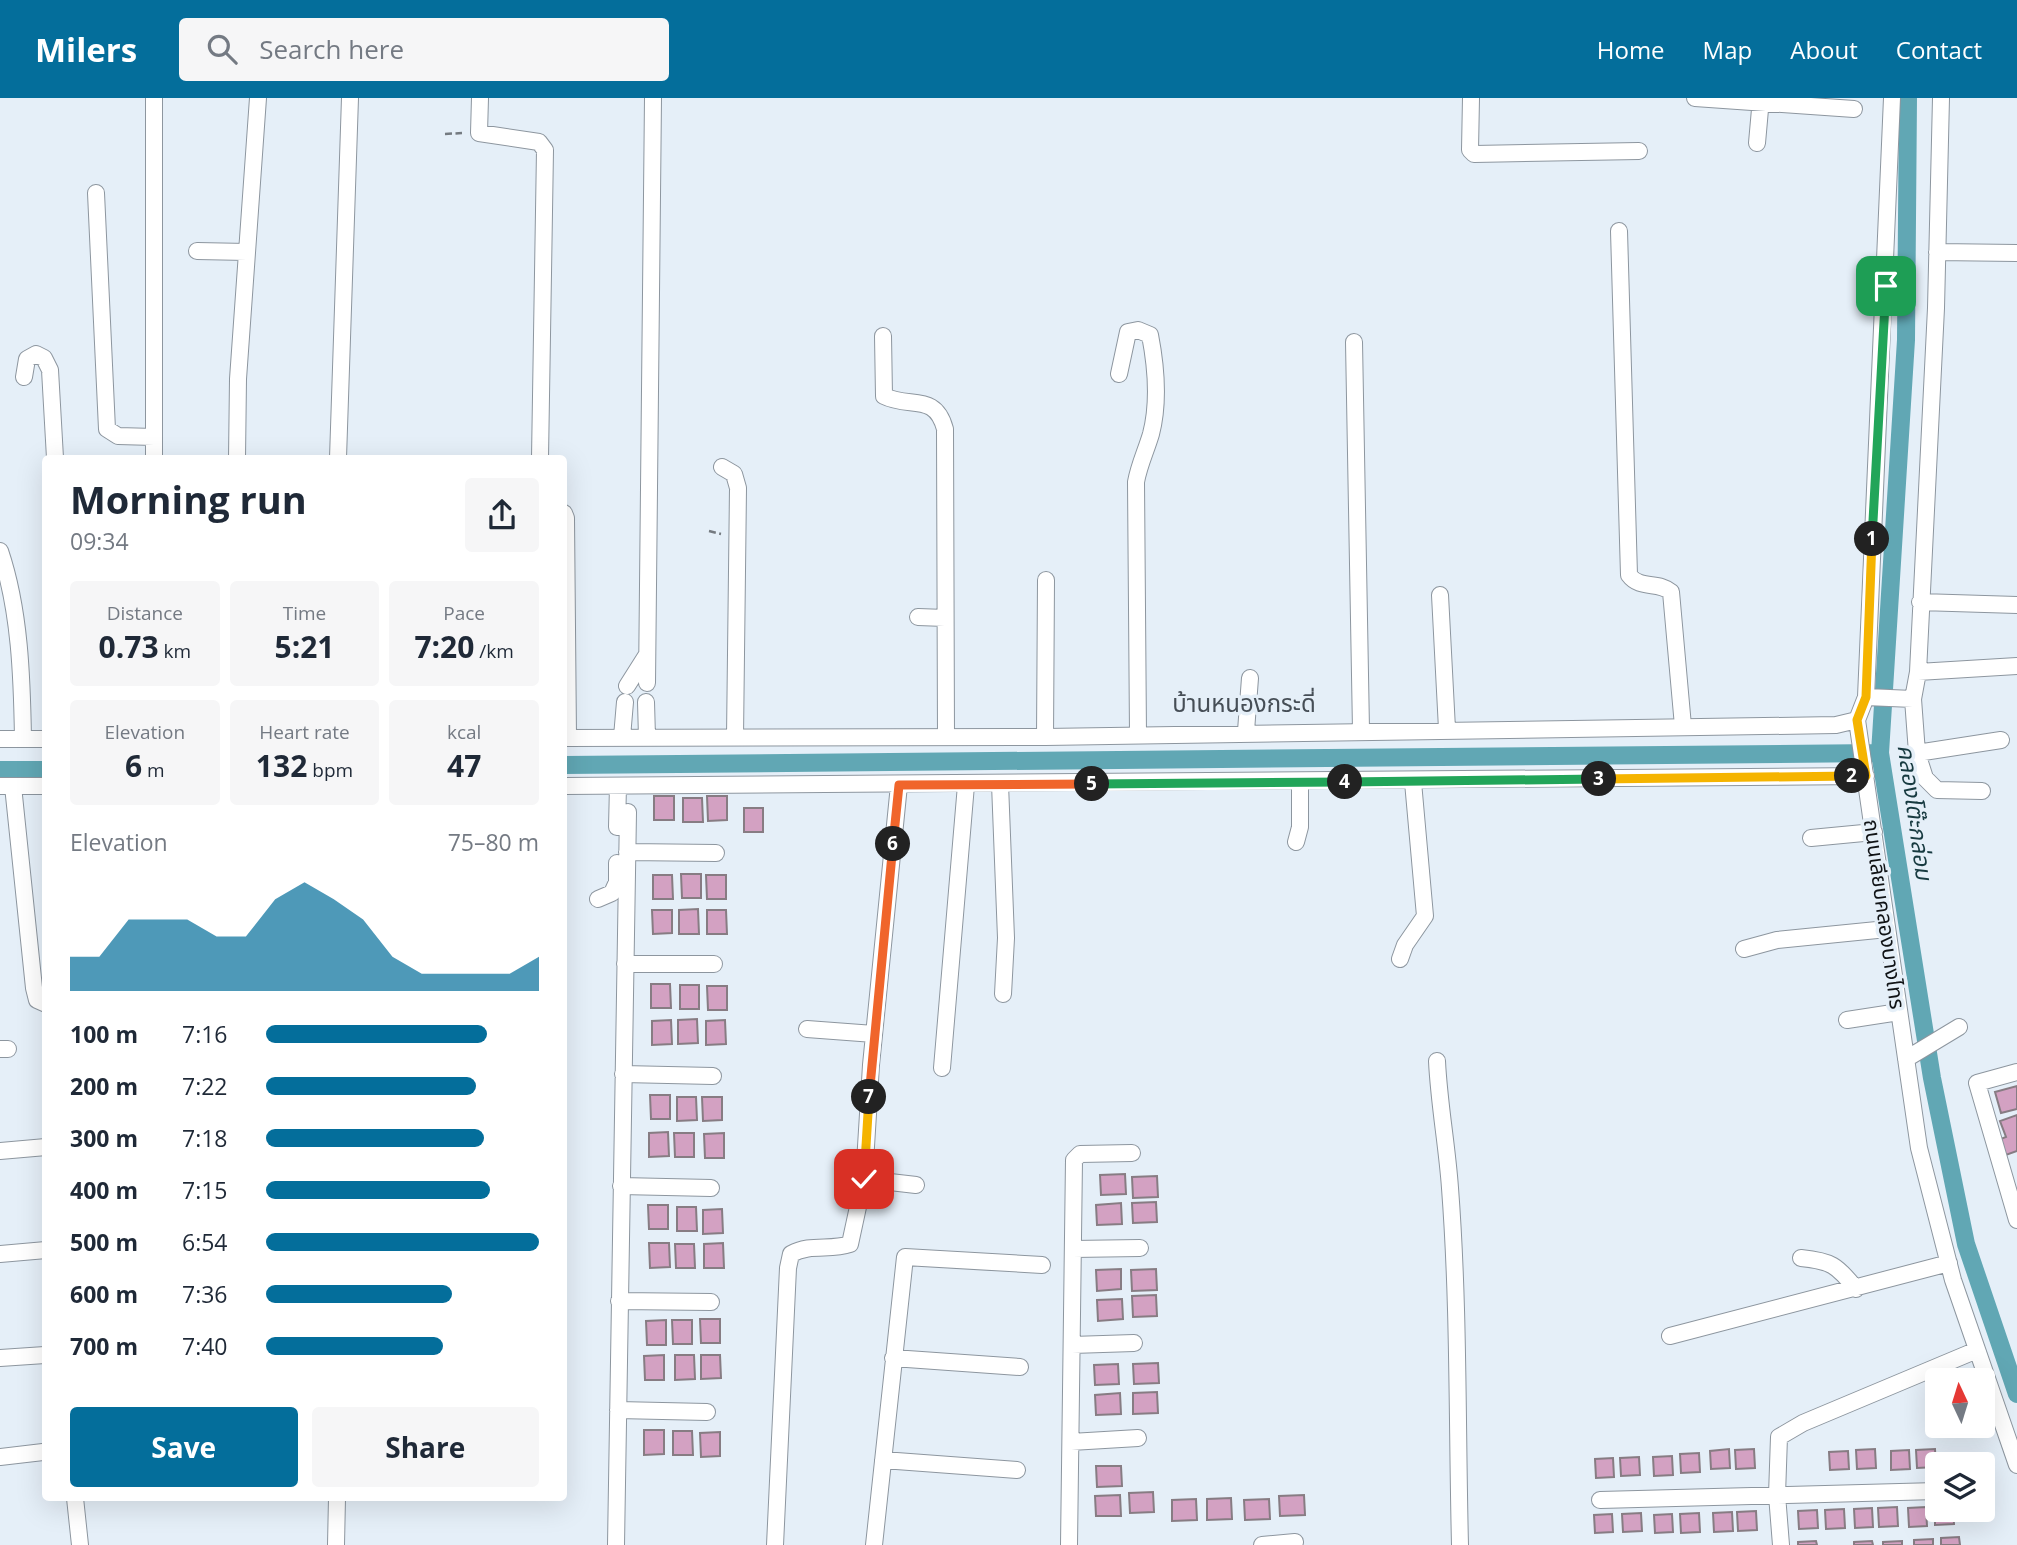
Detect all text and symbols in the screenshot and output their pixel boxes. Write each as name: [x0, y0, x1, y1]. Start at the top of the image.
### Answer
search box: [179, 18, 669, 81]
text: Milers: [35, 27, 137, 72]
icon: search: [203, 30, 241, 68]
text: Search here: [259, 31, 404, 67]
text: Home: [1597, 33, 1665, 66]
text: Map: [1703, 33, 1752, 66]
text: About: [1790, 33, 1858, 66]
text: Contact: [1896, 33, 1982, 66]
pin: [1856, 256, 1916, 316]
icon: arrive: [1867, 267, 1905, 305]
text: Morning run: [70, 473, 307, 525]
button: share: [465, 478, 539, 552]
pin: 1: [1854, 522, 1890, 556]
text: 09:34: [70, 525, 129, 557]
text: 1: [1866, 525, 1877, 551]
text: Distance: [107, 600, 183, 626]
text: Time: [283, 600, 326, 626]
text: Pace: [443, 600, 485, 626]
text: 0.73: [99, 626, 159, 667]
text: 5:21: [274, 626, 335, 667]
text: 7:20: [414, 626, 474, 667]
text: km: [159, 638, 191, 664]
text: /km: [474, 638, 514, 664]
district label: บ้านหนองกระดี่: [1172, 686, 1316, 719]
text: Elevation: [104, 719, 185, 745]
text: Heart rate: [259, 719, 350, 745]
text: kcal: [447, 719, 481, 745]
water label: คลองโต๊ะกล่อม: [1891, 742, 1942, 884]
text: 6: [125, 745, 142, 786]
text: 132: [256, 745, 307, 786]
text: 47: [447, 745, 481, 786]
text: m: [142, 757, 165, 783]
text: bpm: [307, 757, 353, 783]
pin: 2: [1834, 758, 1870, 794]
pin: 3: [1582, 762, 1616, 796]
text: 2: [1846, 762, 1857, 788]
pin: 4: [1328, 764, 1362, 800]
text: 3: [1593, 765, 1604, 791]
pin: 5: [1074, 766, 1110, 802]
text: 4: [1339, 768, 1350, 794]
text: 5: [1086, 770, 1097, 796]
street label: ถนนเลียบคลองบางไทร: [1858, 817, 1912, 1011]
text: Elevation: [70, 826, 168, 858]
text: 75–80 m: [448, 826, 539, 858]
pin: 6: [876, 826, 910, 862]
text: 6: [887, 830, 898, 856]
text: 100 m: [70, 1018, 138, 1050]
text: 7:16: [182, 1018, 228, 1050]
text: 200 m: [70, 1070, 138, 1102]
text: 7:22: [182, 1070, 228, 1102]
pin: 7: [852, 1080, 886, 1114]
text: 7: [863, 1083, 874, 1109]
text: 300 m: [70, 1122, 138, 1154]
text: 7:18: [182, 1122, 228, 1154]
pin: [834, 1149, 894, 1209]
icon: check: [845, 1160, 883, 1198]
text: 400 m: [70, 1174, 138, 1206]
text: 7:15: [182, 1174, 228, 1206]
text: 500 m: [70, 1226, 138, 1258]
text: 6:54: [182, 1226, 228, 1258]
text: 600 m: [70, 1278, 138, 1310]
text: 7:36: [182, 1278, 228, 1310]
text: 700 m: [70, 1330, 138, 1362]
text: 7:40: [182, 1330, 228, 1362]
north arrow: [1925, 1368, 1995, 1438]
map controls: [1925, 1368, 1995, 1522]
button: Save: [70, 1407, 298, 1487]
button: Share: [312, 1407, 539, 1487]
button: layers: [1925, 1452, 1995, 1522]

